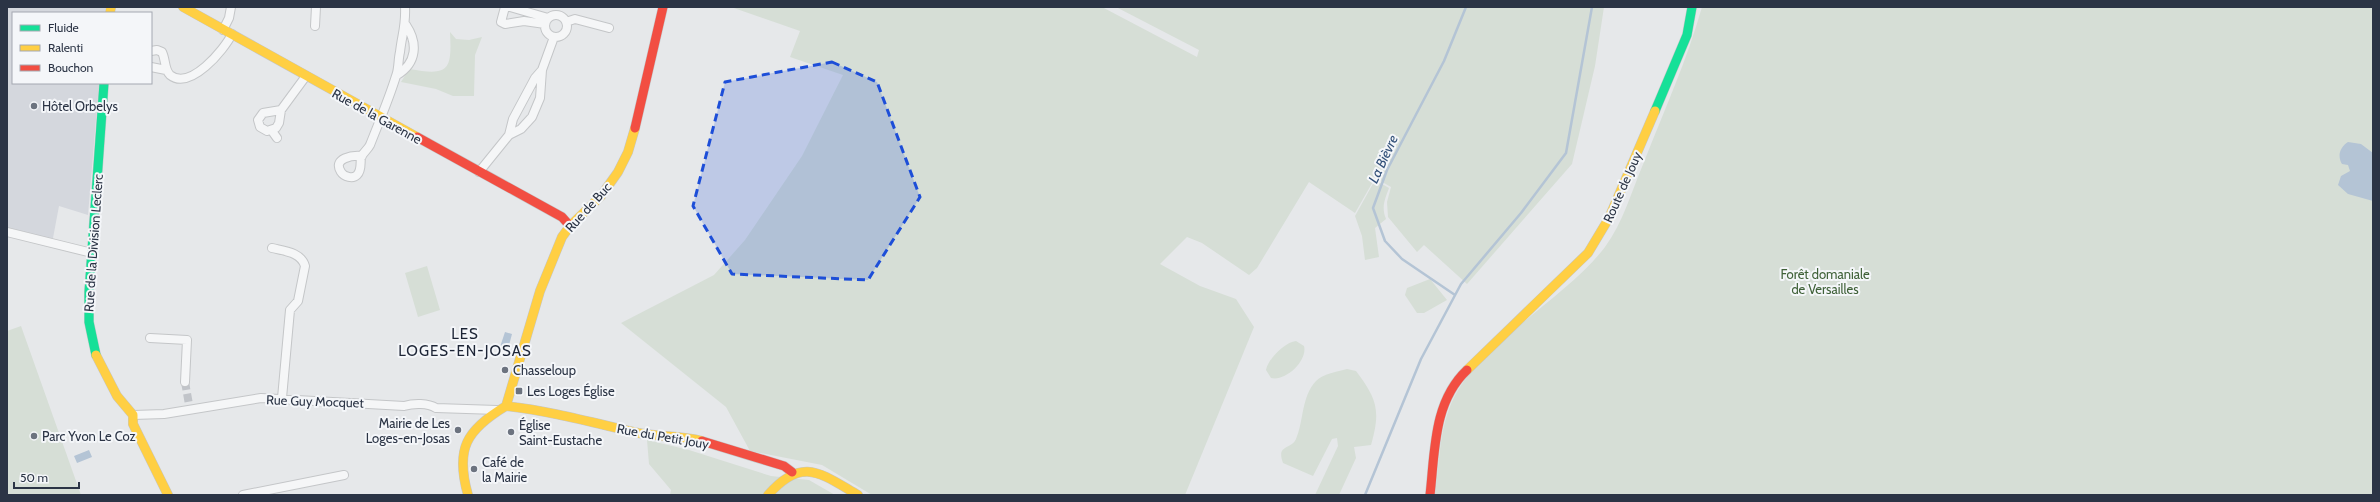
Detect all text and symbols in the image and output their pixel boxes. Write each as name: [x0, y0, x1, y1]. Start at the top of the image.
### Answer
legend: [12, 12, 152, 84]
text: Fluide: [48, 20, 79, 35]
text: Ralenti: [48, 40, 83, 55]
text: Bouchon: [48, 60, 94, 75]
street label: Rue de la Garenne: [329, 85, 425, 147]
place label: Hôtel Orbelys: [42, 98, 118, 114]
marker: Hôtel Orbelys: [29, 101, 39, 111]
water label: La Bièvre: [1364, 132, 1402, 186]
street label: Route de Jouy: [1599, 149, 1645, 225]
street label: Rue de la Division Leclerc: [80, 173, 106, 313]
street label: Rue de Buc: [562, 179, 615, 235]
park label: Forêt domaniale de Versailles: [1780, 266, 1870, 297]
district label: LES LOGES-EN-JOSAS: [398, 325, 532, 360]
place label: Chasseloup: [513, 362, 576, 378]
marker: Chasseloup: [500, 365, 510, 375]
place label: Les Loges Église: [527, 382, 615, 399]
marker: Les Loges Église: [514, 386, 524, 396]
street label: Rue Guy Mocquet: [266, 391, 365, 411]
place label: Mairie de Les Loges-en-Josas: [366, 415, 451, 446]
place label: Église Saint-Eustache: [519, 416, 602, 448]
street label: Rue du Petit Jouy: [616, 420, 711, 452]
marker: Mairie de Les Loges-en-Josas: [453, 425, 463, 435]
marker: Église Saint-Eustache: [506, 427, 516, 437]
place label: Parc Yvon Le Coz: [42, 428, 136, 444]
marker: Parc Yvon Le Coz: [29, 431, 39, 441]
place label: Café de la Mairie: [482, 454, 528, 485]
scale bar: [14, 464, 79, 490]
marker: Café de la Mairie: [469, 464, 479, 474]
text: 50 m: [20, 470, 48, 485]

